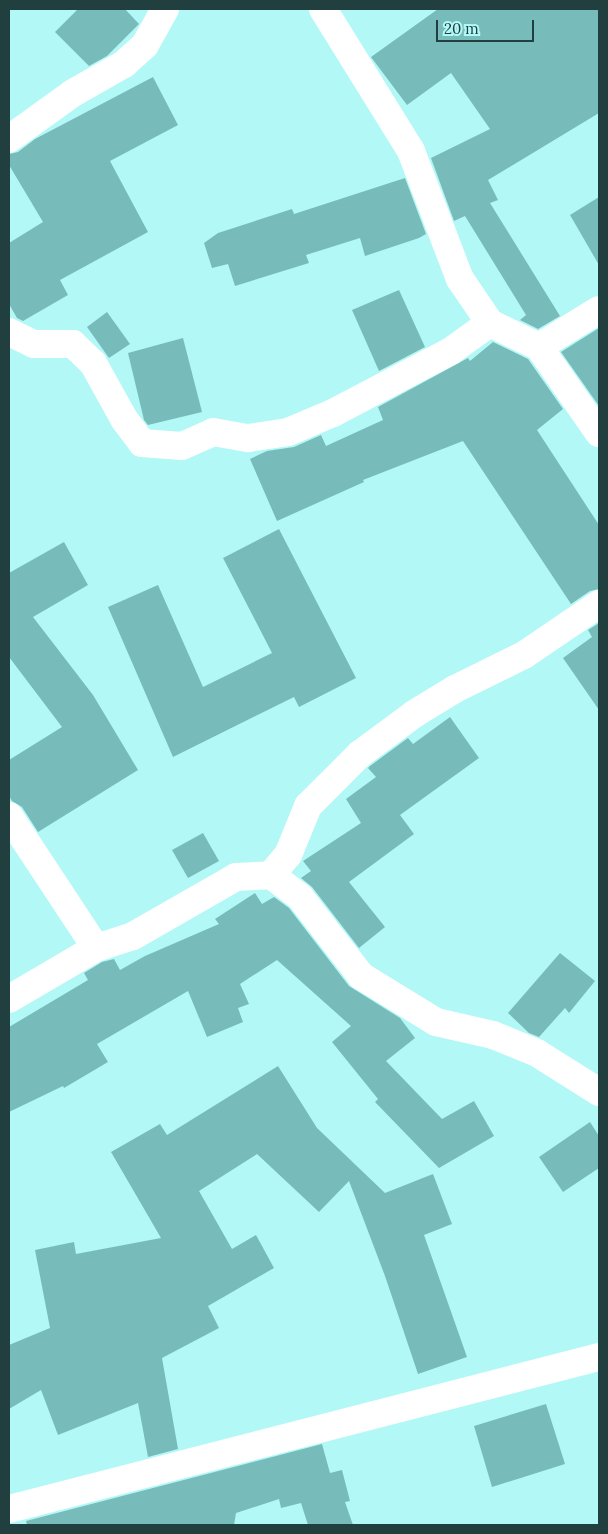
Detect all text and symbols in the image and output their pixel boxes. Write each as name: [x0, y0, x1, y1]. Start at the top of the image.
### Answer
scale bar: [438, 10, 536, 42]
text: 20 m: [444, 19, 479, 38]

